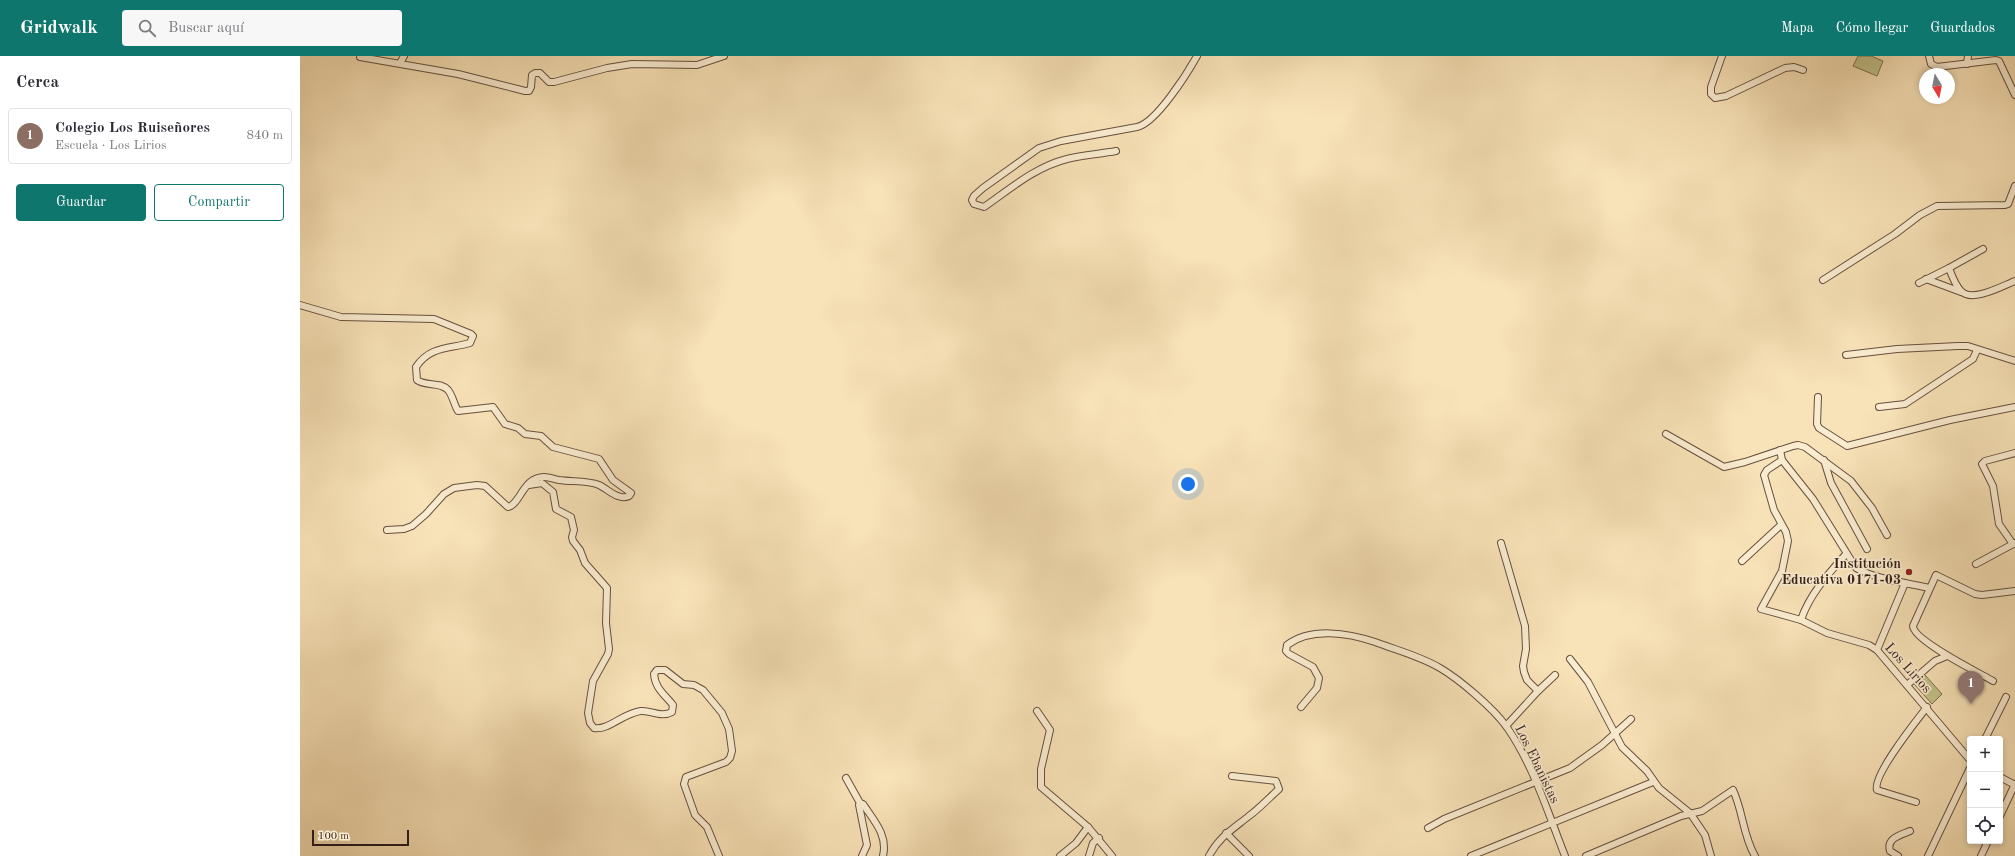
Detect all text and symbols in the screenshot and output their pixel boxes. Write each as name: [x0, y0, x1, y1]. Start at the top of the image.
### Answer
search box: [122, 10, 402, 46]
icon: search: [136, 17, 158, 39]
text: Gridwalk: [20, 19, 98, 38]
text: Buscar aquí: [168, 21, 244, 36]
text: Mapa: [1781, 21, 1814, 35]
text: Cómo llegar: [1836, 21, 1908, 35]
text: Guardados: [1930, 21, 1995, 35]
north arrow: [1919, 68, 1955, 104]
text: Cerca: [16, 74, 59, 91]
text: Colegio Los Ruiseñores: [55, 121, 210, 136]
text: 1: [26, 129, 34, 142]
text: 840 m: [246, 129, 283, 142]
text: Escuela · Los Lirios: [55, 139, 167, 152]
button: Guardar: [16, 184, 146, 221]
button: Compartir: [154, 184, 284, 221]
your location: [1178, 474, 1198, 494]
place label: Institución Educativa 0171-03: [1781, 557, 1901, 587]
marker: Institución Educativa 0171-03: [1904, 567, 1914, 577]
street label: Los Lirios: [1882, 640, 1934, 696]
pin: 1: [1958, 671, 1984, 704]
street label: Los Ebanistas: [1512, 723, 1562, 805]
map controls: [1967, 736, 2003, 844]
button: +: [1967, 736, 2003, 772]
button: −: [1967, 772, 2003, 808]
button: locate: [1967, 808, 2003, 844]
scale bar: [312, 828, 409, 847]
text: 100 m: [318, 831, 349, 842]

